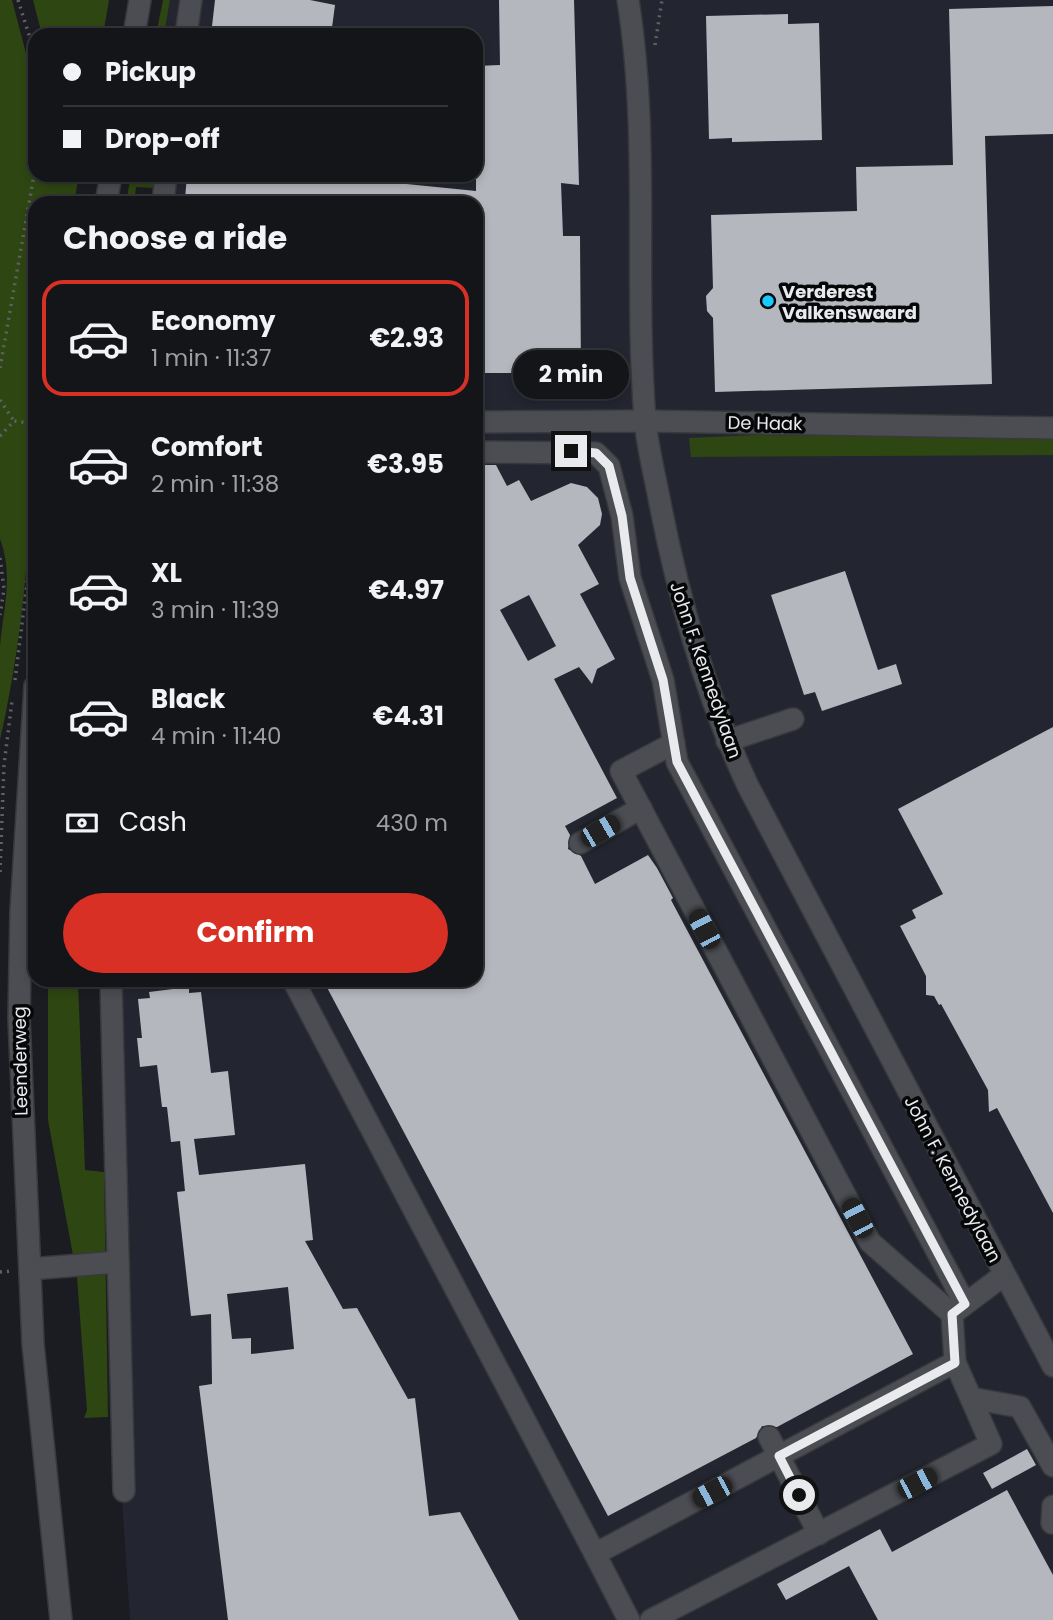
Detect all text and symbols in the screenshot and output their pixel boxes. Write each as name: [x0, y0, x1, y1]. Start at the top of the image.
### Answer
text: Pickup: [105, 54, 196, 90]
text: Drop-off: [105, 121, 220, 157]
text: Choose a ride: [63, 215, 287, 260]
place label: Verderest Valkenswaard: [782, 279, 917, 325]
marker: Verderest Valkenswaard: [760, 293, 776, 309]
text: Economy: [151, 303, 275, 339]
icon: car: [67, 307, 130, 370]
text: €2.93: [369, 320, 444, 356]
text: 1 min · 11:37: [151, 342, 271, 374]
callout: 2 min: [513, 350, 629, 398]
text: 2 min: [539, 358, 603, 390]
street label: De Haak: [727, 410, 803, 436]
text: Comfort: [151, 429, 263, 465]
icon: car: [67, 433, 130, 496]
route end: [555, 435, 587, 467]
text: €3.95: [367, 446, 444, 482]
text: 2 min · 11:38: [151, 468, 279, 500]
text: XL: [151, 555, 182, 591]
icon: car: [67, 559, 130, 622]
text: €4.97: [368, 572, 444, 608]
street label: John F. Kennedylaan: [664, 578, 748, 762]
text: 3 min · 11:39: [151, 594, 280, 626]
text: Black: [151, 681, 225, 717]
icon: car: [67, 685, 130, 748]
text: €4.31: [373, 698, 444, 734]
text: 4 min · 11:40: [151, 720, 281, 752]
icon: cash: [63, 804, 101, 842]
text: Cash: [119, 804, 187, 840]
text: 430 m: [376, 807, 448, 839]
car: [577, 811, 624, 851]
button: Confirm: [63, 893, 448, 973]
car: [685, 906, 724, 952]
street label: Leenderweg: [7, 1006, 33, 1116]
street label: John F. Kennedylaan: [898, 1091, 1008, 1267]
car: [838, 1195, 877, 1241]
car: [894, 1464, 941, 1502]
car: [689, 1473, 736, 1511]
route start: [783, 1479, 815, 1511]

